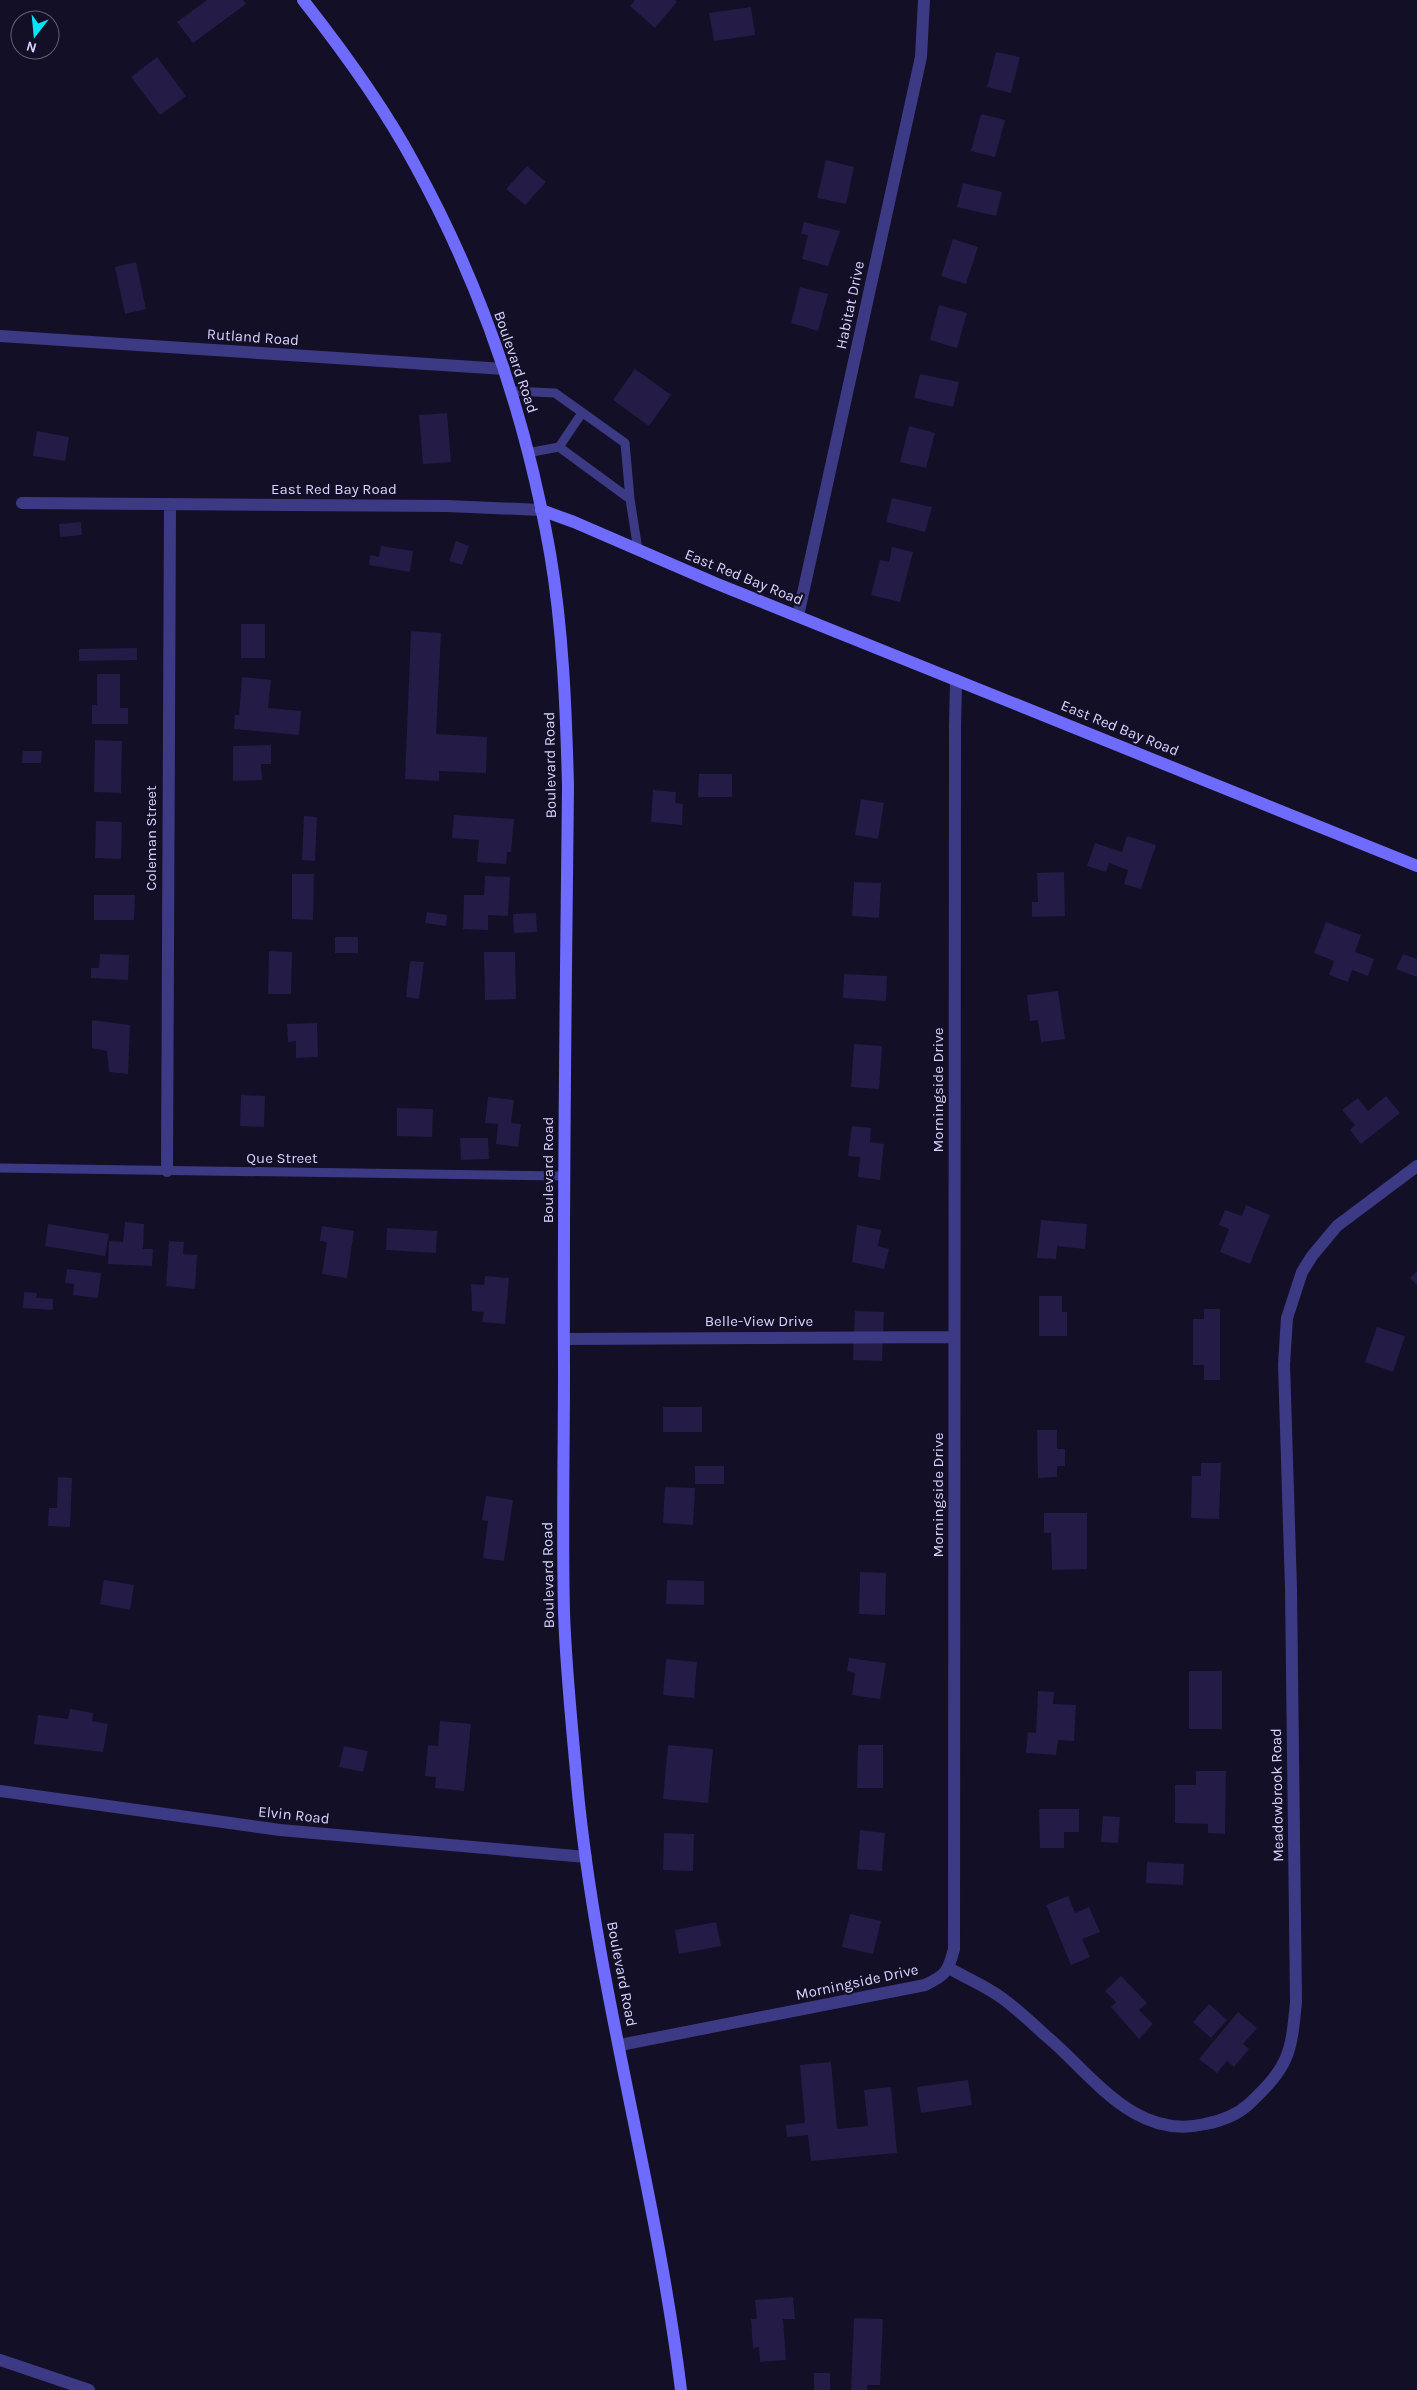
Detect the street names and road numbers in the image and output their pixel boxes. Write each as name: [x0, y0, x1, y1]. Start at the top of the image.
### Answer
street label: Habitat Drive: [832, 259, 868, 351]
street label: Boulevard Road: [490, 309, 542, 415]
street label: Rutland Road: [206, 325, 300, 349]
street label: East Red Bay Road: [271, 480, 397, 498]
street label: East Red Bay Road: [682, 545, 806, 609]
street label: East Red Bay Road: [1058, 696, 1182, 760]
street label: Boulevard Road: [540, 711, 560, 819]
street label: Coleman Street: [142, 785, 160, 891]
street label: Morningside Drive: [929, 1028, 947, 1152]
street label: Boulevard Road: [539, 1117, 557, 1223]
street label: Que Street: [246, 1149, 318, 1167]
street label: Belle-View Drive: [705, 1312, 813, 1330]
street label: Morningside Drive: [929, 1433, 947, 1557]
street label: Boulevard Road: [538, 1521, 558, 1629]
street label: Meadowbrook Road: [1267, 1728, 1287, 1862]
street label: Elvin Road: [257, 1802, 331, 1828]
street label: Boulevard Road: [603, 1920, 641, 2028]
street label: Morningside Drive: [794, 1960, 920, 2004]

